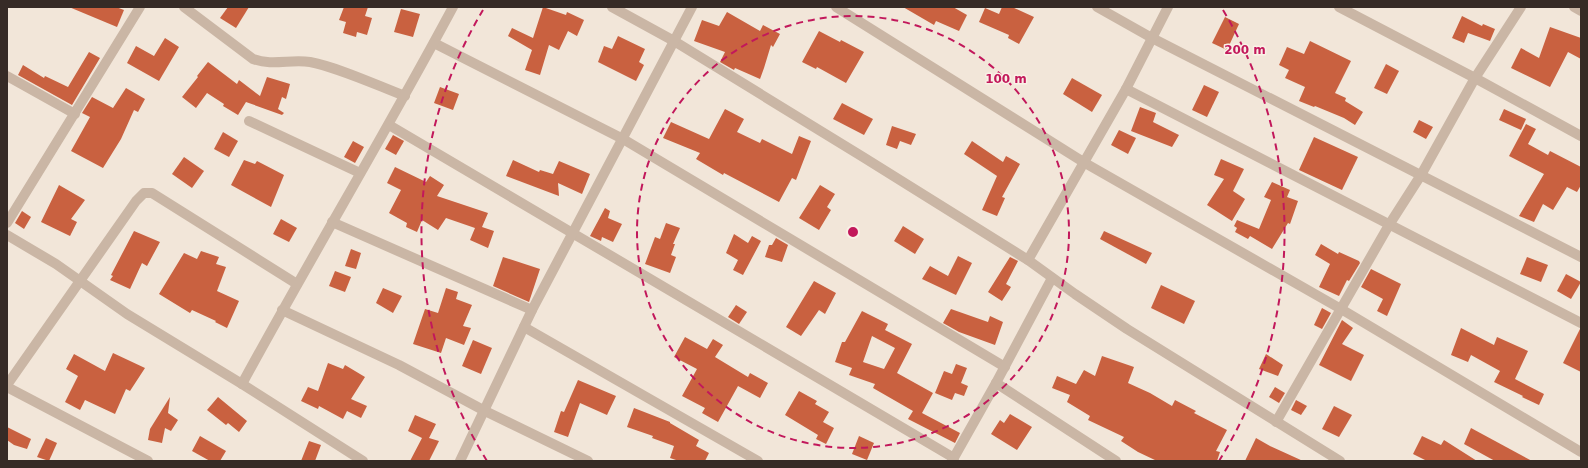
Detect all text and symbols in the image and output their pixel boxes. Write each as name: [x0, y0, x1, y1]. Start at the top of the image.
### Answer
text: 200 m: [1224, 43, 1266, 57]
text: 100 m: [985, 72, 1027, 86]
centre of rings: [846, 225, 860, 239]

